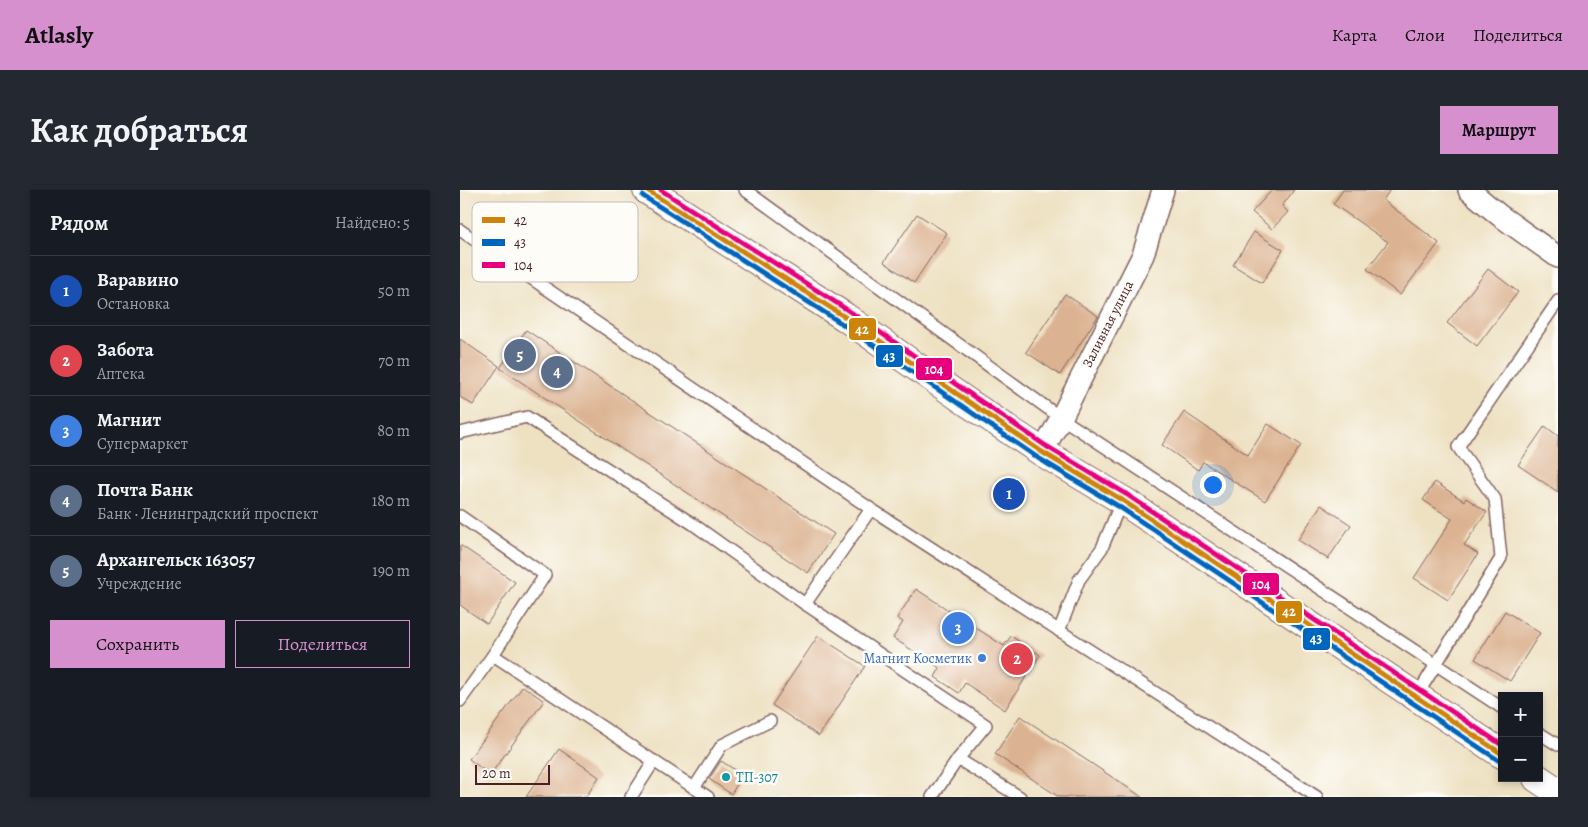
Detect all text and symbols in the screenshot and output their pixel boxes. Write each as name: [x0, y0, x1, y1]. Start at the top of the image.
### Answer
text: Atlasly: [25, 19, 93, 51]
text: Карта: [1332, 23, 1377, 47]
text: Слои: [1405, 23, 1445, 47]
text: Поделиться: [1473, 23, 1563, 47]
text: Как добраться: [30, 106, 248, 154]
button: Маршрут: [1440, 106, 1558, 154]
legend: [472, 202, 638, 282]
text: Рядом: [50, 209, 108, 237]
text: 42: [514, 211, 527, 230]
text: Найдено: 5: [335, 212, 410, 234]
text: 43: [514, 233, 526, 252]
text: 104: [514, 256, 533, 275]
text: Варавино: [97, 267, 179, 293]
street label: Заливная улица: [1078, 277, 1138, 371]
text: 1: [63, 280, 69, 302]
text: 50 m: [378, 280, 410, 302]
text: Остановка: [97, 293, 170, 315]
line badge: 42: [848, 317, 877, 341]
text: 42: [855, 320, 869, 339]
pin: 5: [504, 336, 536, 374]
text: Забота: [97, 337, 154, 363]
line badge: 43: [875, 344, 904, 368]
text: 43: [883, 347, 895, 366]
text: 2: [62, 350, 70, 372]
text: 70 m: [378, 350, 410, 372]
pin: 4: [541, 353, 573, 391]
line badge: 104: [915, 357, 953, 381]
text: 104: [925, 360, 944, 379]
text: Аптека: [97, 363, 145, 385]
text: Магнит: [97, 407, 161, 433]
text: 3: [63, 420, 69, 442]
text: 80 m: [377, 420, 410, 442]
text: Супермаркет: [97, 433, 188, 455]
your location: [1200, 472, 1226, 498]
pin: 1: [993, 475, 1025, 513]
text: Почта Банк: [97, 477, 193, 503]
text: 4: [62, 490, 70, 512]
text: 180 m: [372, 490, 410, 512]
text: Банк · Ленинградский проспект: [97, 503, 318, 525]
text: Архангельск 163057: [97, 547, 255, 573]
text: 5: [63, 560, 69, 582]
text: 190 m: [372, 560, 410, 582]
line badge: 104: [1242, 572, 1280, 596]
text: Учреждение: [97, 573, 182, 595]
text: 104: [1252, 575, 1271, 594]
line badge: 42: [1275, 600, 1303, 624]
text: 42: [1282, 602, 1296, 621]
pin: 3: [942, 609, 974, 647]
button: Сохранить: [50, 620, 225, 668]
button: Поделиться: [235, 620, 410, 668]
line badge: 43: [1302, 627, 1331, 651]
text: 43: [1310, 629, 1322, 648]
pin: 2: [1001, 640, 1033, 678]
place label: Магнит Косметик: [864, 649, 972, 668]
marker: Магнит Косметик: [976, 652, 988, 664]
map controls: [1498, 692, 1543, 782]
button: +: [1498, 692, 1543, 737]
button: −: [1498, 737, 1543, 782]
scale bar: [475, 762, 550, 785]
text: 20 m: [482, 764, 511, 783]
place label: ТП-307: [736, 768, 778, 787]
marker: ТП-307: [720, 771, 732, 783]

